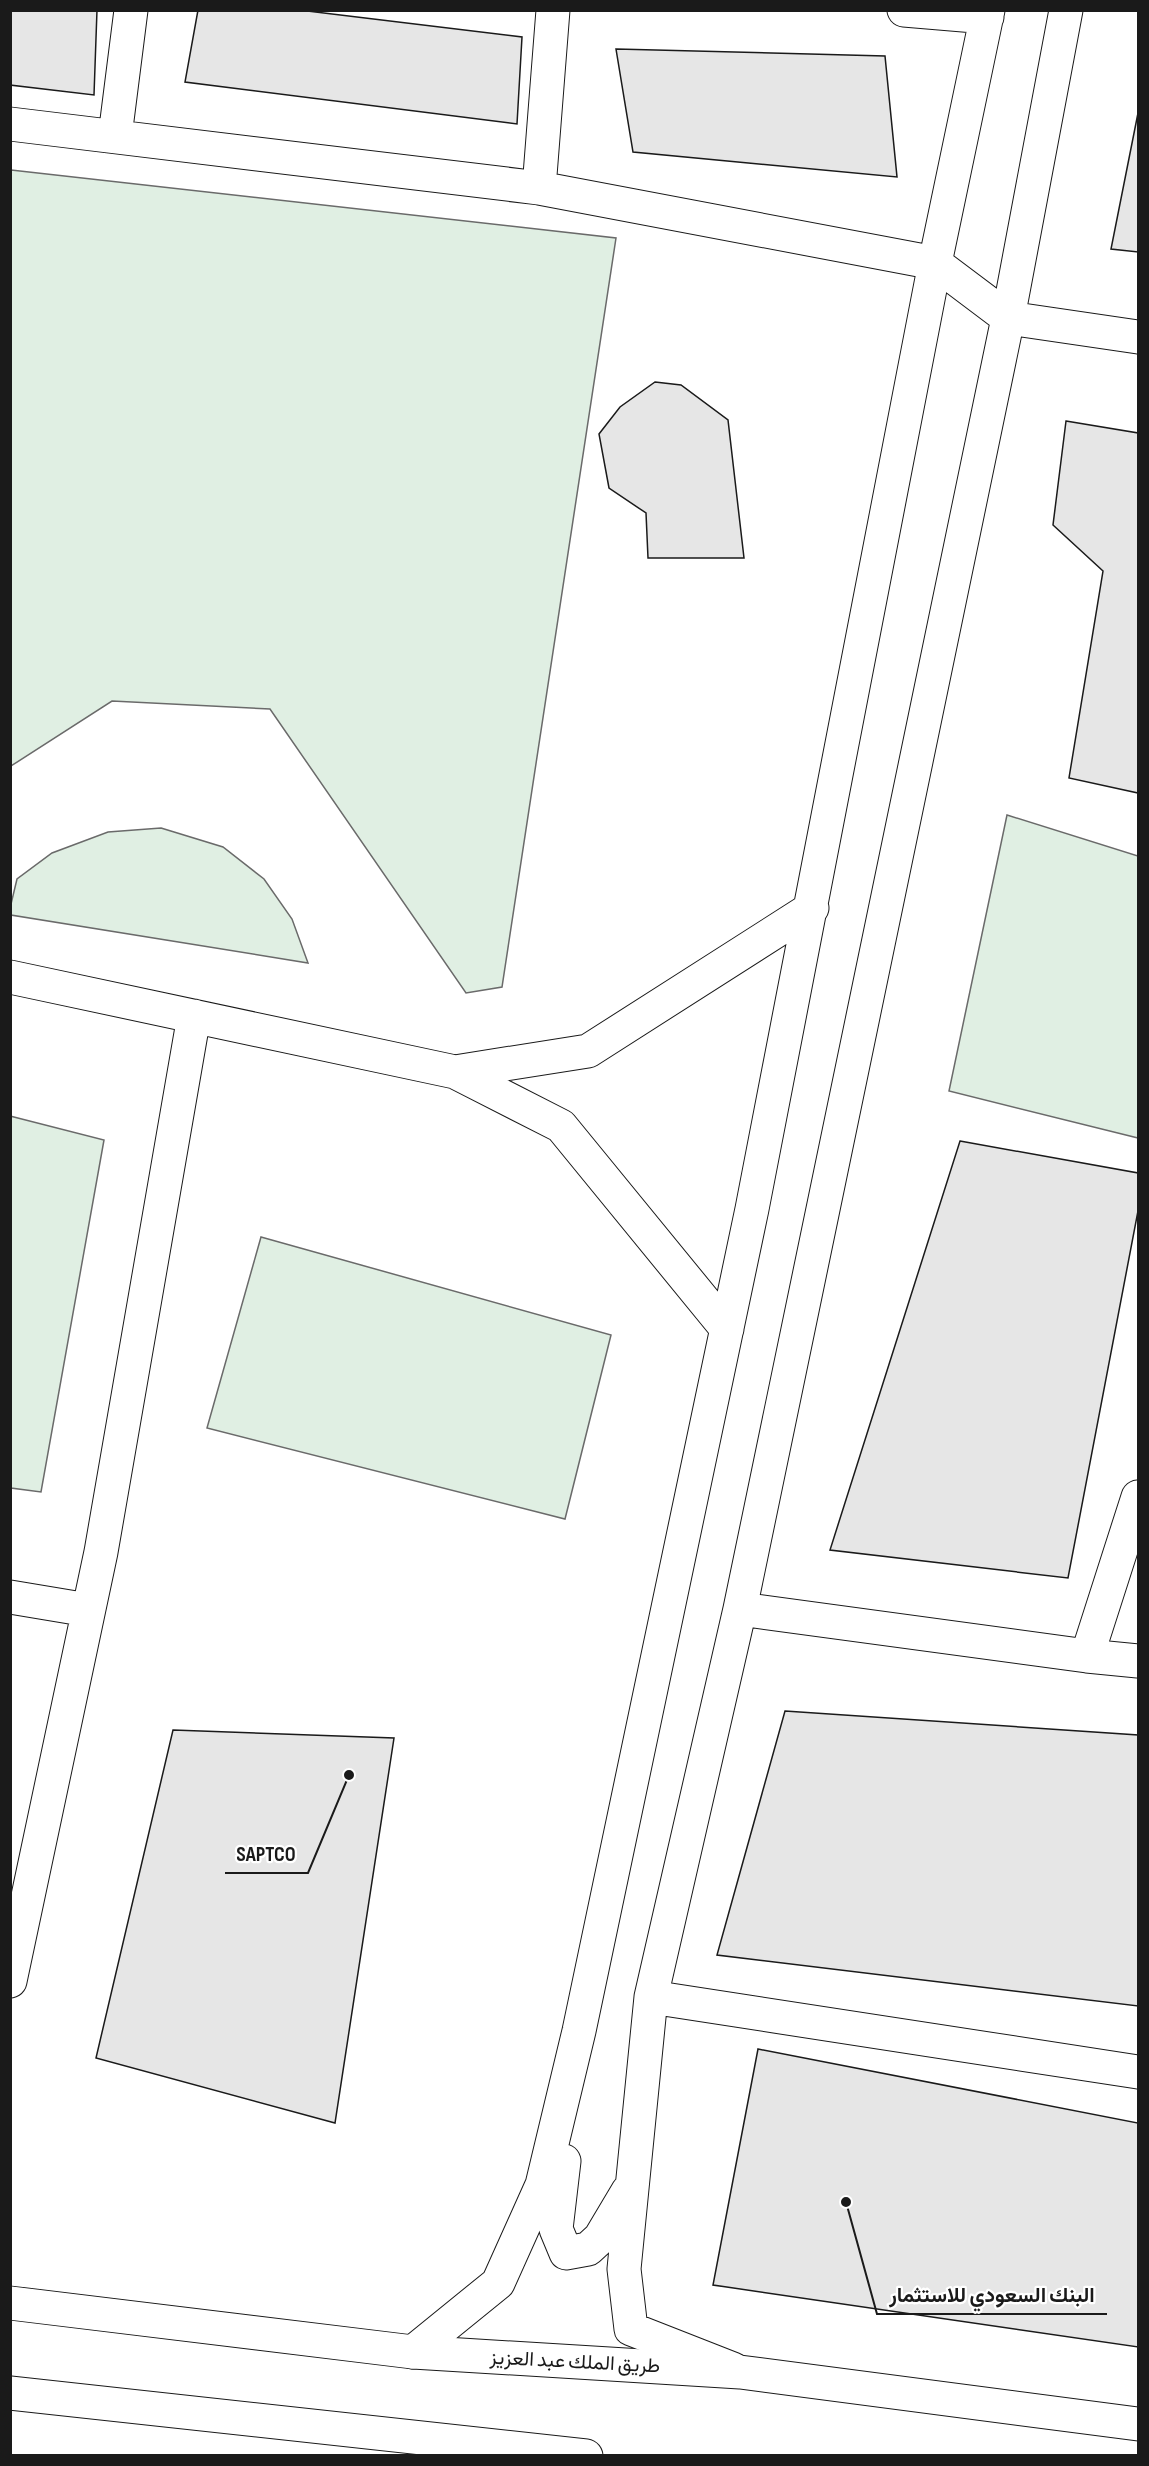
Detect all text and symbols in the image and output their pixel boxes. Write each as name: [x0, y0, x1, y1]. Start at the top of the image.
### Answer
callout: SAPTCO: [225, 1834, 308, 1873]
text: SAPTCO: [236, 1842, 296, 1867]
callout: البنك السعودي للاستثمار: [877, 2275, 1107, 2314]
text: البنك السعودي للاستثمار: [888, 2283, 1095, 2312]
street label: طريق الملك عبد العزيز: [488, 2346, 661, 2378]

